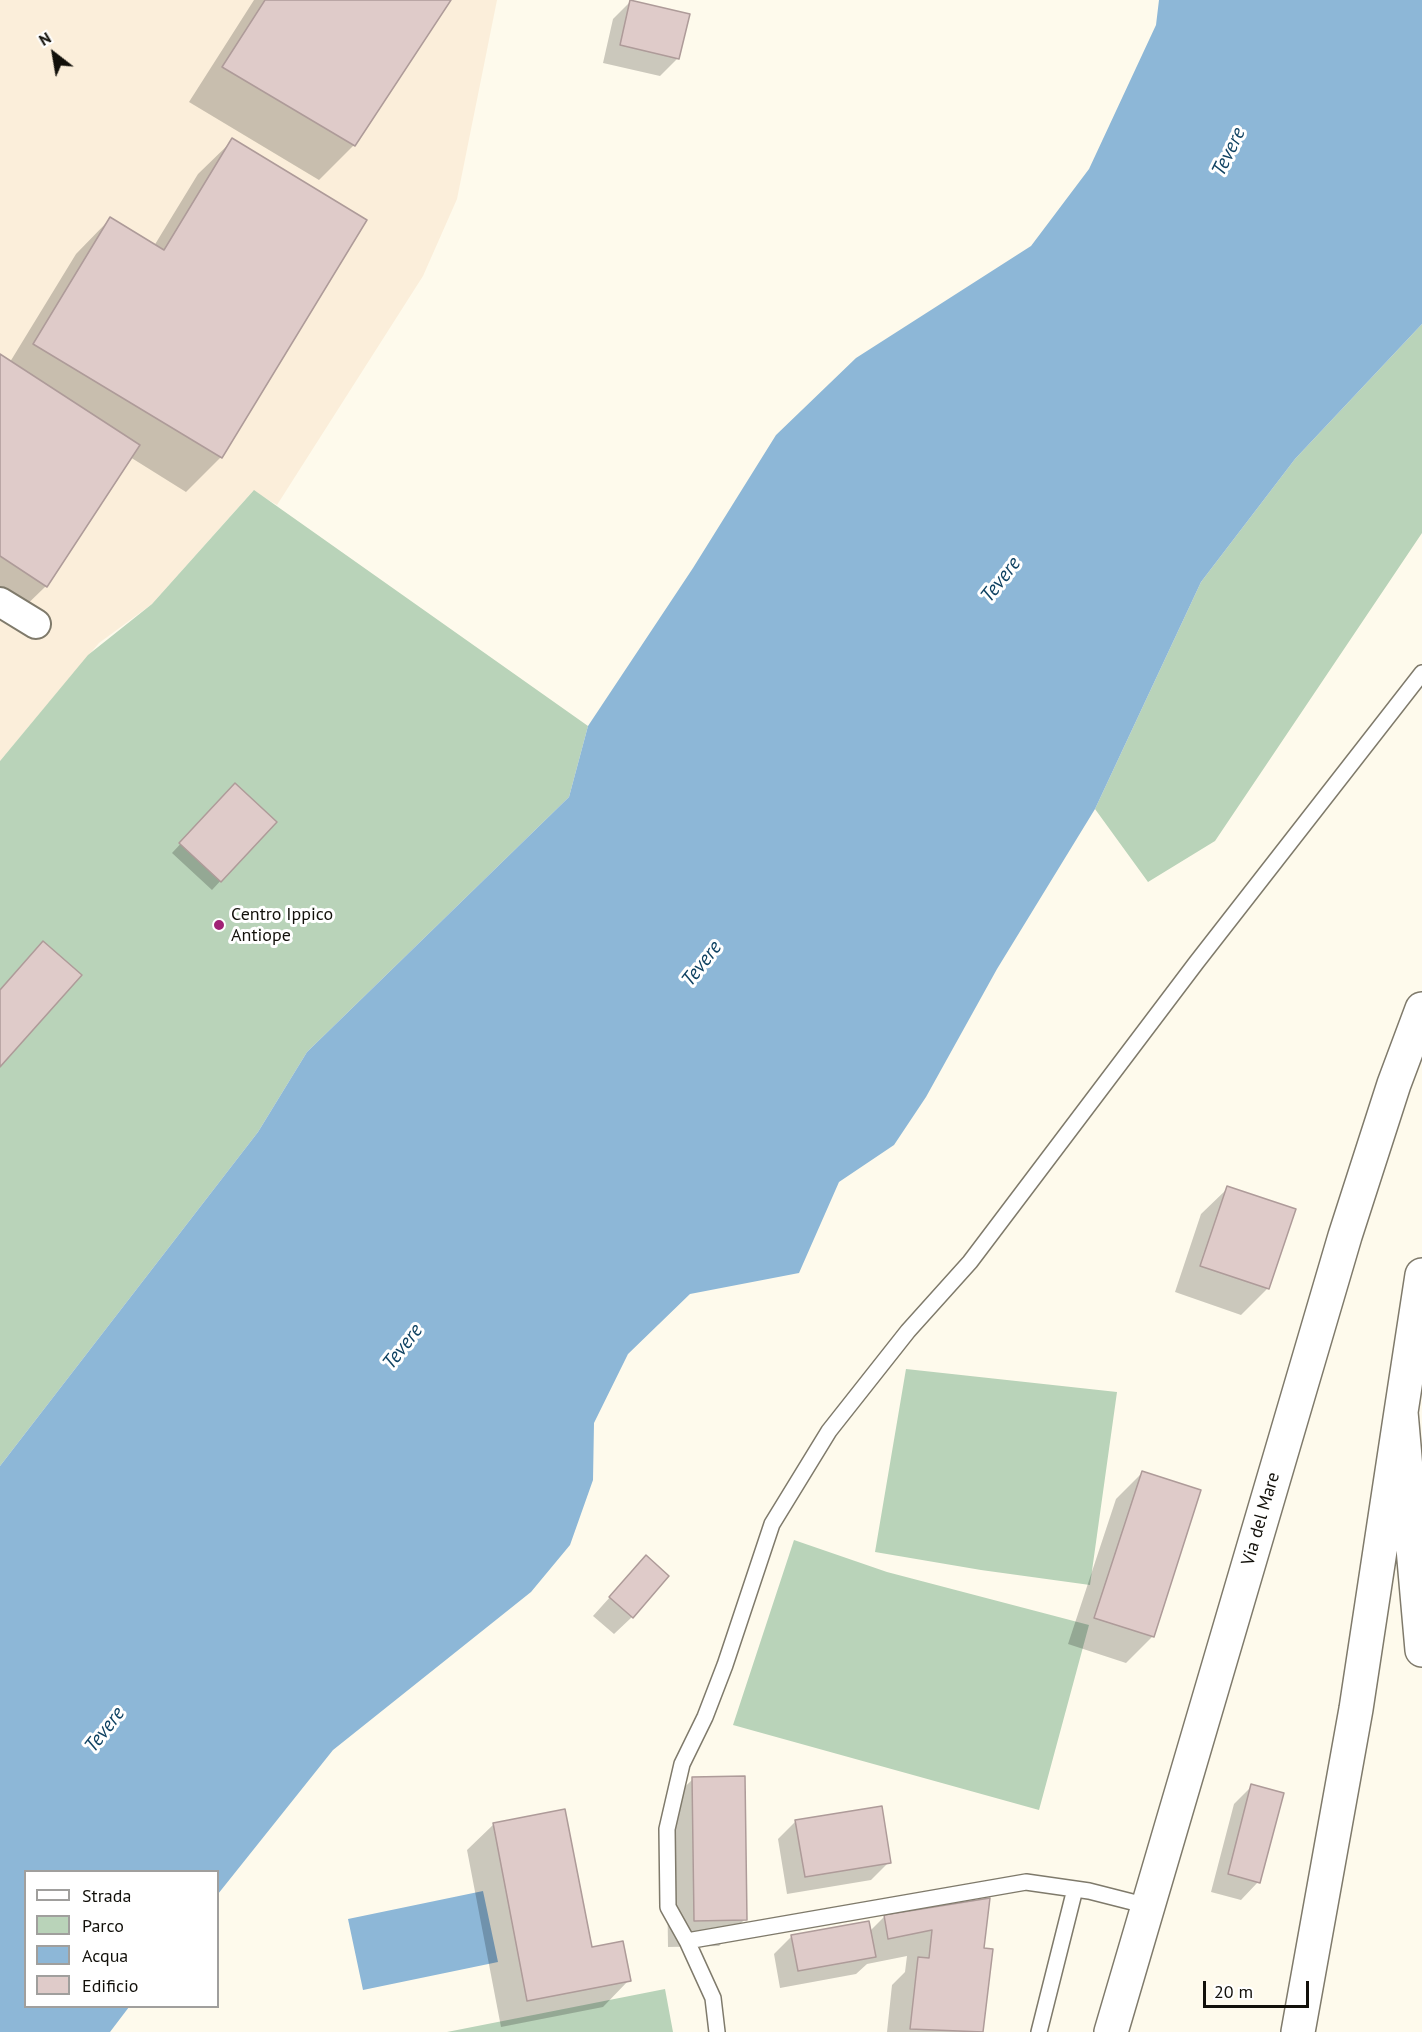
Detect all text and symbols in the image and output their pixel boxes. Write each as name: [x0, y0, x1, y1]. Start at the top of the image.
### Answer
north arrow: [24, 24, 84, 84]
text: N: [35, 27, 54, 50]
water label: Tevere: [1207, 124, 1251, 180]
water label: Tevere: [976, 552, 1026, 608]
place label: Centro Ippico Antiope: [231, 904, 333, 946]
marker: Centro Ippico Antiope: [212, 918, 226, 932]
water label: Tevere: [677, 936, 727, 992]
water label: Tevere: [378, 1319, 428, 1375]
street label: Via del Mare: [1237, 1470, 1285, 1568]
water label: Tevere: [80, 1702, 130, 1758]
legend: [24, 1870, 219, 2008]
text: Strada: [82, 1884, 131, 1907]
text: Parco: [82, 1914, 124, 1937]
text: Acqua: [82, 1944, 128, 1967]
scale bar: [1206, 1969, 1312, 2007]
text: Edificio: [82, 1974, 138, 1997]
text: 20 m: [1214, 1980, 1253, 2003]

